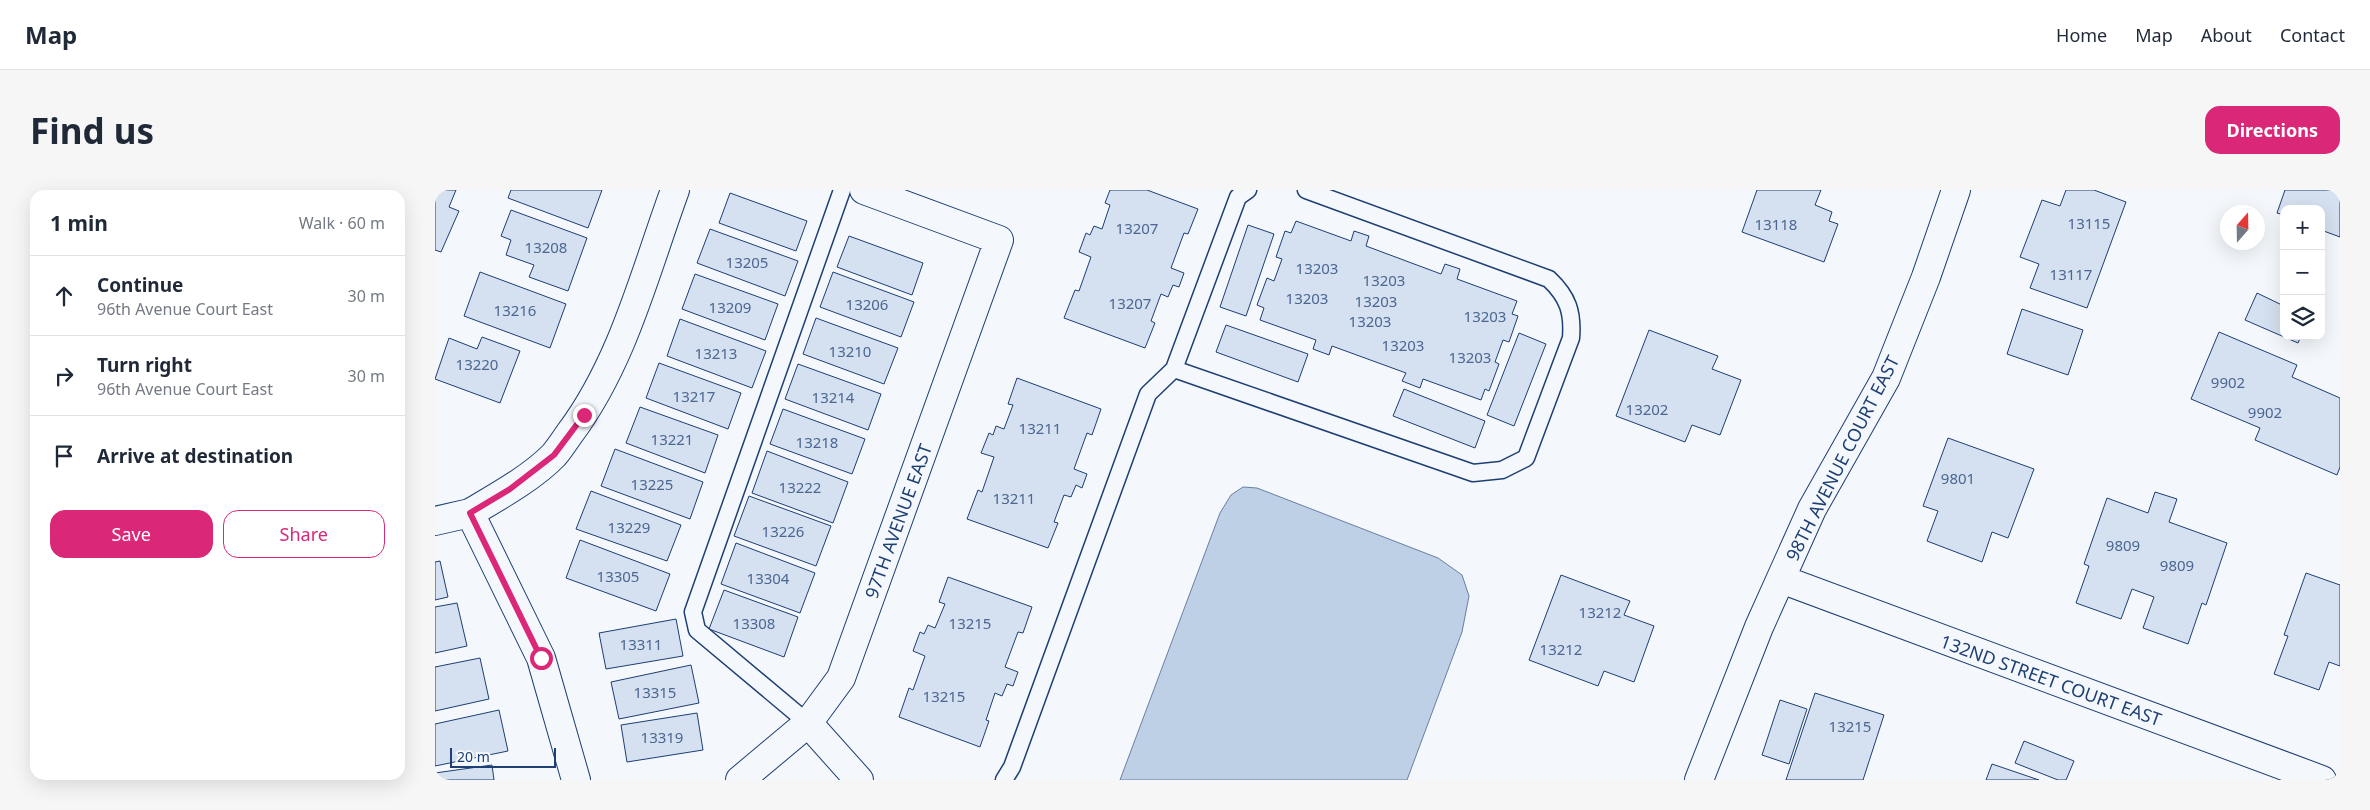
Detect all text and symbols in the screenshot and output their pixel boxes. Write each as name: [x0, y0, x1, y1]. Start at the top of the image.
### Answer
text: Map: [25, 18, 77, 51]
text: Home: [2056, 23, 2107, 47]
text: Map: [2135, 23, 2173, 47]
text: About: [2201, 23, 2252, 47]
text: Contact: [2280, 23, 2345, 47]
button: Directions: [2205, 106, 2340, 154]
text: Find us: [30, 107, 154, 154]
north arrow: [2220, 205, 2265, 250]
map controls: [2280, 205, 2325, 340]
button: +: [2280, 205, 2325, 250]
text: 1 min: [50, 209, 108, 237]
text: Walk · 60 m: [299, 212, 385, 234]
house number: 13115: [2068, 213, 2110, 233]
house number: 13118: [1755, 214, 1797, 234]
house number: 13207: [1116, 218, 1158, 238]
house number: 13208: [525, 237, 567, 257]
button: −: [2280, 250, 2325, 295]
house number: 13205: [726, 252, 768, 272]
house number: 13203: [1296, 258, 1338, 278]
house number: 13117: [2050, 264, 2092, 284]
house number: 13203: [1363, 270, 1405, 290]
text: Continue: [97, 272, 183, 298]
icon: ahead: [50, 282, 78, 310]
text: 30 m: [348, 285, 385, 307]
house number: 13203: [1286, 288, 1328, 308]
house number: 13203: [1355, 291, 1397, 311]
house number: 13207: [1109, 293, 1151, 313]
house number: 13206: [846, 294, 888, 314]
button: layers: [2280, 295, 2325, 340]
house number: 13209: [709, 297, 751, 317]
text: 96th Avenue Court East: [97, 298, 273, 320]
house number: 13216: [494, 300, 536, 320]
house number: 13203: [1464, 306, 1506, 326]
house number: 13203: [1349, 311, 1391, 331]
house number: 13203: [1382, 335, 1424, 355]
house number: 13210: [829, 341, 871, 361]
house number: 13213: [695, 343, 737, 363]
house number: 13203: [1449, 347, 1491, 367]
street label: 98TH AVENUE COURT EAST: [1780, 351, 1904, 565]
text: Turn right: [97, 352, 192, 378]
house number: 13220: [456, 354, 498, 374]
icon: right: [50, 362, 78, 390]
text: 30 m: [348, 365, 385, 387]
house number: 9902: [2211, 372, 2245, 392]
text: 96th Avenue Court East: [97, 378, 273, 400]
house number: 13217: [673, 386, 715, 406]
house number: 13214: [812, 387, 855, 407]
house number: 13202: [1626, 399, 1668, 419]
house number: 9902: [2248, 402, 2282, 422]
route end: [573, 404, 596, 427]
house number: 13211: [1019, 418, 1061, 438]
house number: 13221: [651, 429, 693, 449]
house number: 13218: [796, 432, 838, 452]
street label: 97TH AVENUE EAST: [859, 440, 937, 602]
icon: arrive: [50, 442, 78, 470]
text: Arrive at destination: [97, 443, 293, 469]
house number: 9801: [1941, 468, 1975, 488]
house number: 13225: [631, 474, 673, 494]
house number: 13222: [779, 477, 821, 497]
house number: 13211: [993, 488, 1035, 508]
button: Save: [50, 510, 213, 558]
button: Share: [223, 510, 385, 558]
house number: 13229: [608, 517, 650, 537]
house number: 13226: [762, 521, 804, 541]
house number: 9809: [2106, 535, 2140, 555]
house number: 9809: [2160, 555, 2194, 575]
house number: 13305: [597, 566, 639, 586]
house number: 13304: [747, 568, 790, 588]
house number: 13212: [1579, 602, 1621, 622]
house number: 13308: [733, 613, 775, 633]
house number: 13215: [949, 613, 991, 633]
street label: 132ND STREET COURT EAST: [1937, 629, 2165, 731]
house number: 13311: [620, 634, 662, 654]
house number: 13212: [1540, 639, 1582, 659]
route start: [530, 647, 553, 670]
house number: 13315: [634, 682, 676, 702]
house number: 13215: [923, 686, 965, 706]
house number: 13215: [1829, 716, 1871, 736]
house number: 13319: [641, 727, 683, 747]
scale bar: [450, 745, 556, 768]
text: 20 m: [457, 747, 490, 766]

